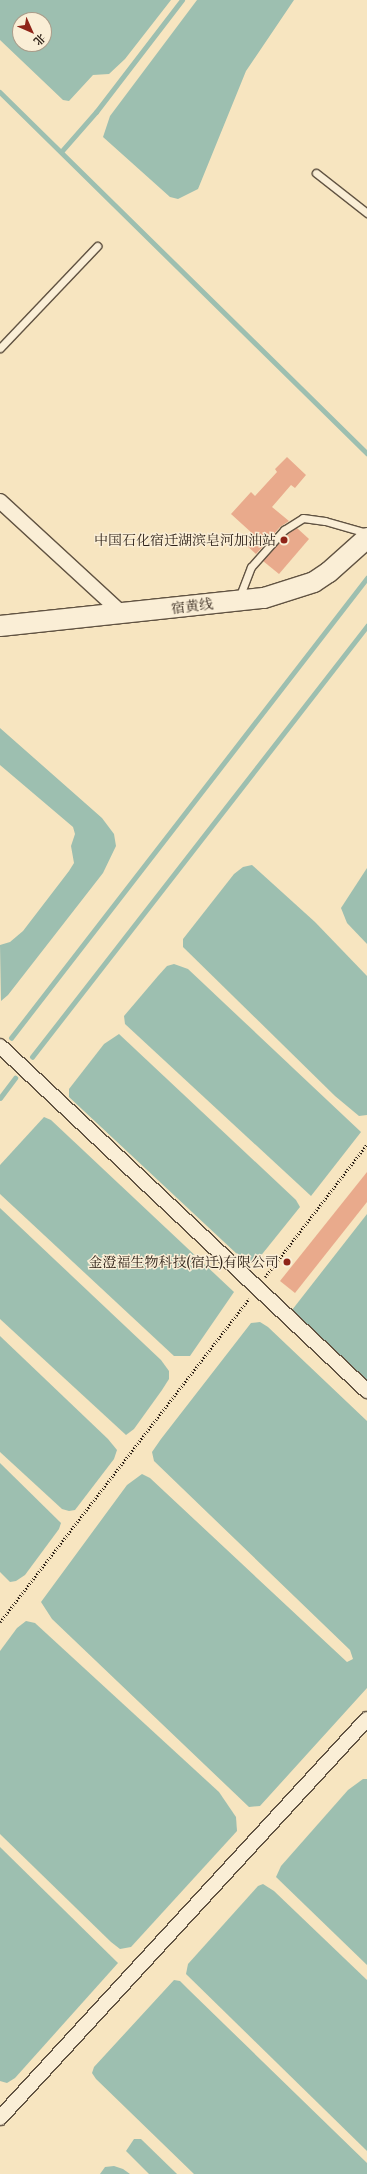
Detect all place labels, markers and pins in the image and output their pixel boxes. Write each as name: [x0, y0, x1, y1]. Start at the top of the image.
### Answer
place label: 中国石化宿迁湖滨皂河加油站: [94, 532, 276, 548]
marker: 中国石化宿迁湖滨皂河加油站: [279, 535, 289, 545]
place label: 金澄福生物科技(宿迁)有限公司: [89, 1254, 279, 1270]
marker: 金澄福生物科技(宿迁)有限公司: [282, 1257, 292, 1267]

